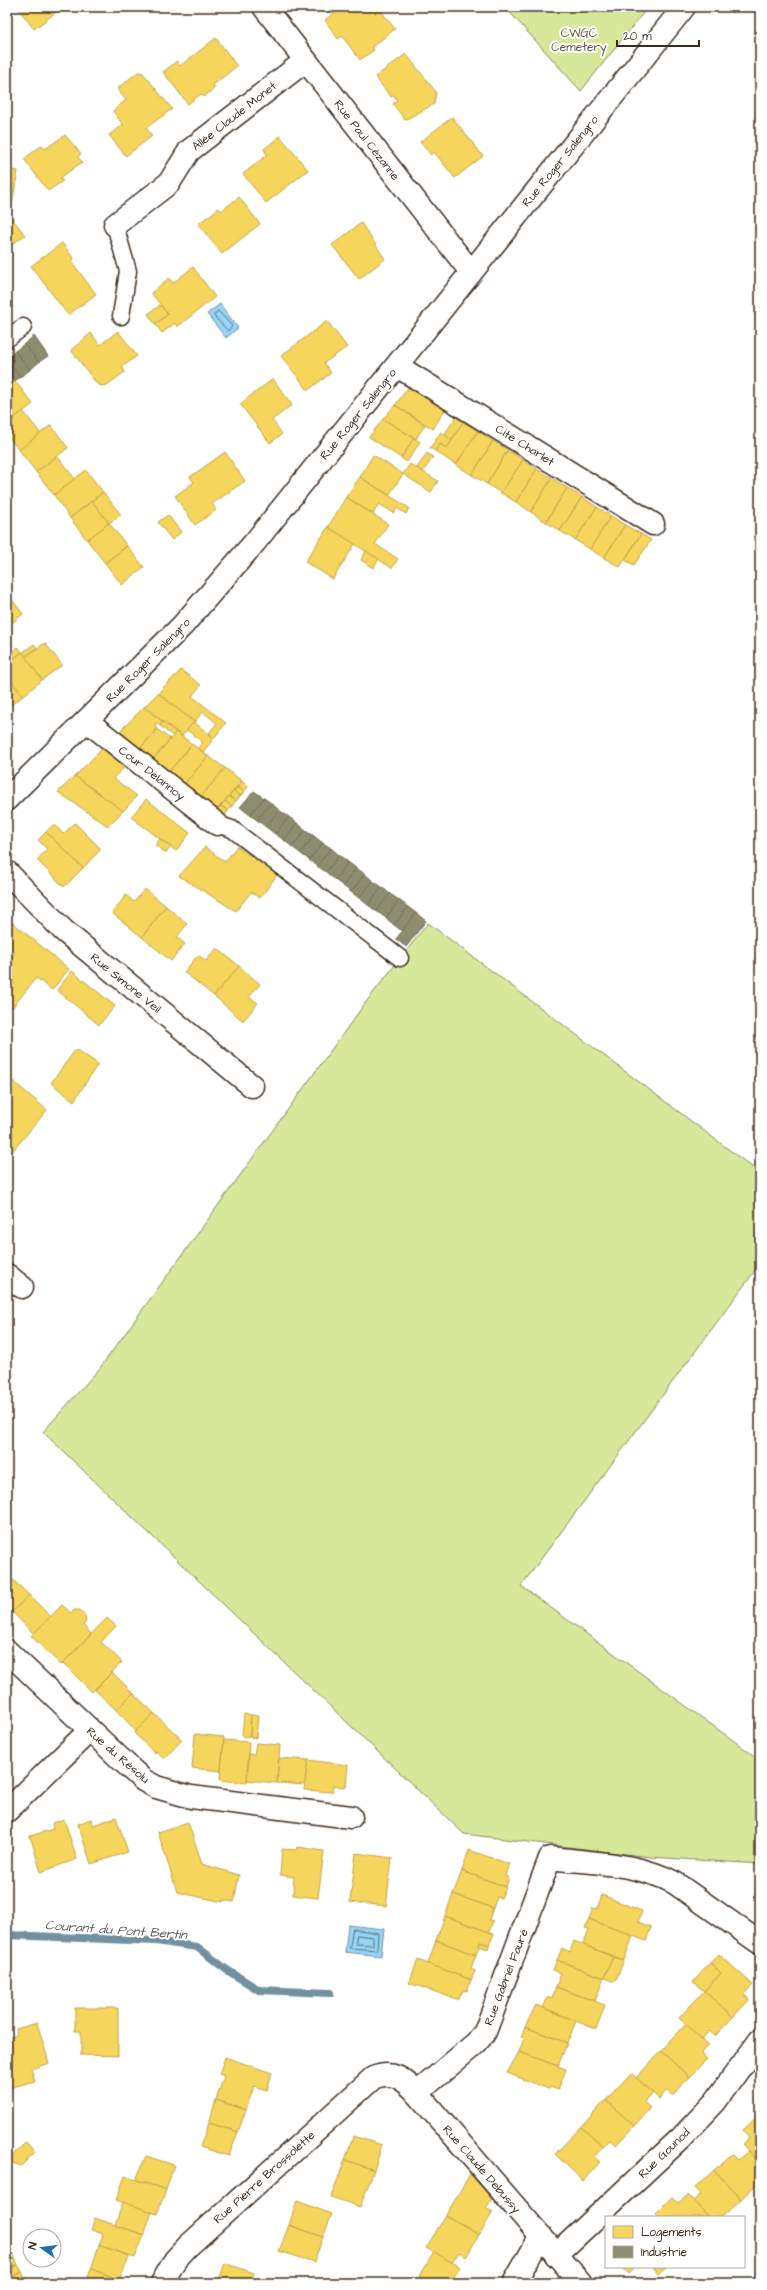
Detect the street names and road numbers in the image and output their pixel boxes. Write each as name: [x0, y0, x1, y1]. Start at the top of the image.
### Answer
street label: Allée Claude Monet: [188, 78, 280, 155]
street label: Rue Paul Cézanne: [330, 96, 404, 185]
street label: Rue Roger Salengro: [518, 112, 604, 211]
street label: Rue Roger Salengro: [316, 365, 402, 464]
street label: Cité Charlet: [492, 421, 558, 470]
street label: Rue Roger Salengro: [102, 614, 195, 707]
street label: Cour Delannoy: [114, 742, 189, 806]
street label: Rue Simone Veil: [87, 950, 165, 1017]
street label: Rue du Résolu: [82, 1723, 153, 1788]
street label: Rue Gabriel Fauré: [480, 1926, 533, 2028]
street label: Rue Claude Debussy: [438, 2122, 525, 2218]
street label: Rue Gounod: [635, 2124, 694, 2182]
street label: Rue Pierre Brossolette: [210, 2127, 319, 2228]

